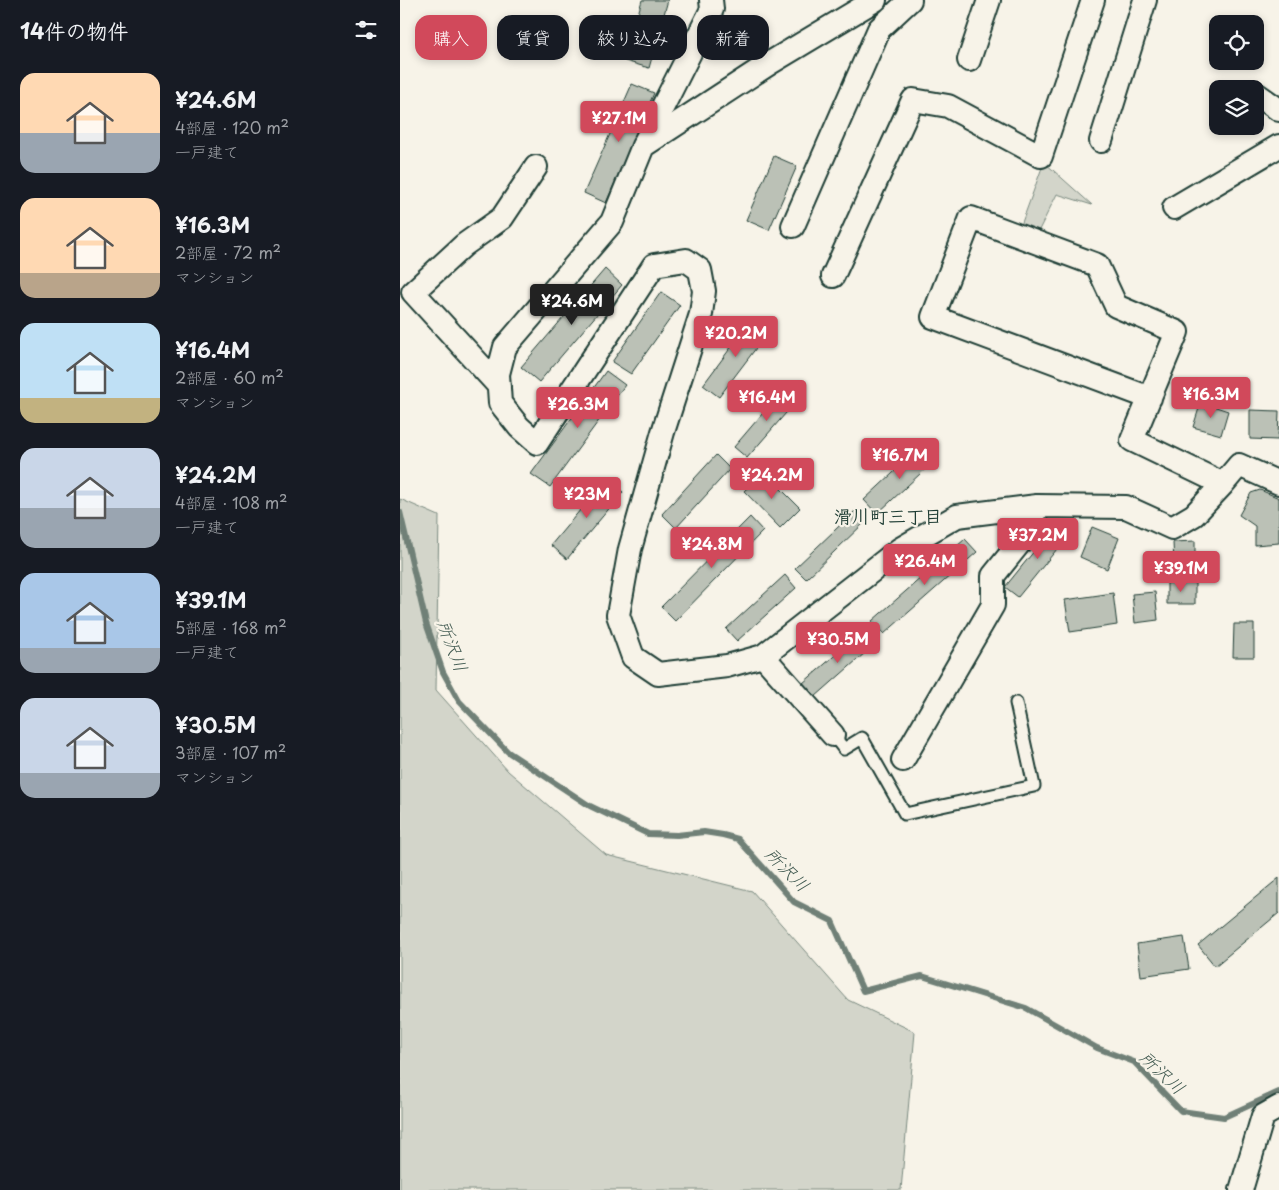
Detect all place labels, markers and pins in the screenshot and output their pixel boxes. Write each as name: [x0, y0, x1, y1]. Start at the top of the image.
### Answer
pin: ¥27.1M: [578, 100, 660, 143]
pin: ¥24.6M: [531, 284, 613, 326]
pin: ¥20.2M: [695, 316, 777, 358]
pin: ¥16.3M: [1170, 376, 1252, 419]
pin: ¥16.4M: [726, 380, 808, 422]
pin: ¥26.3M: [537, 386, 619, 429]
pin: ¥16.7M: [859, 438, 941, 480]
pin: ¥24.2M: [731, 458, 813, 500]
pin: ¥23M: [557, 476, 617, 519]
pin: ¥37.2M: [997, 518, 1079, 560]
pin: ¥24.8M: [671, 526, 753, 569]
pin: ¥26.4M: [884, 544, 966, 586]
pin: ¥39.1M: [1140, 550, 1222, 593]
pin: ¥30.5M: [797, 622, 879, 664]

